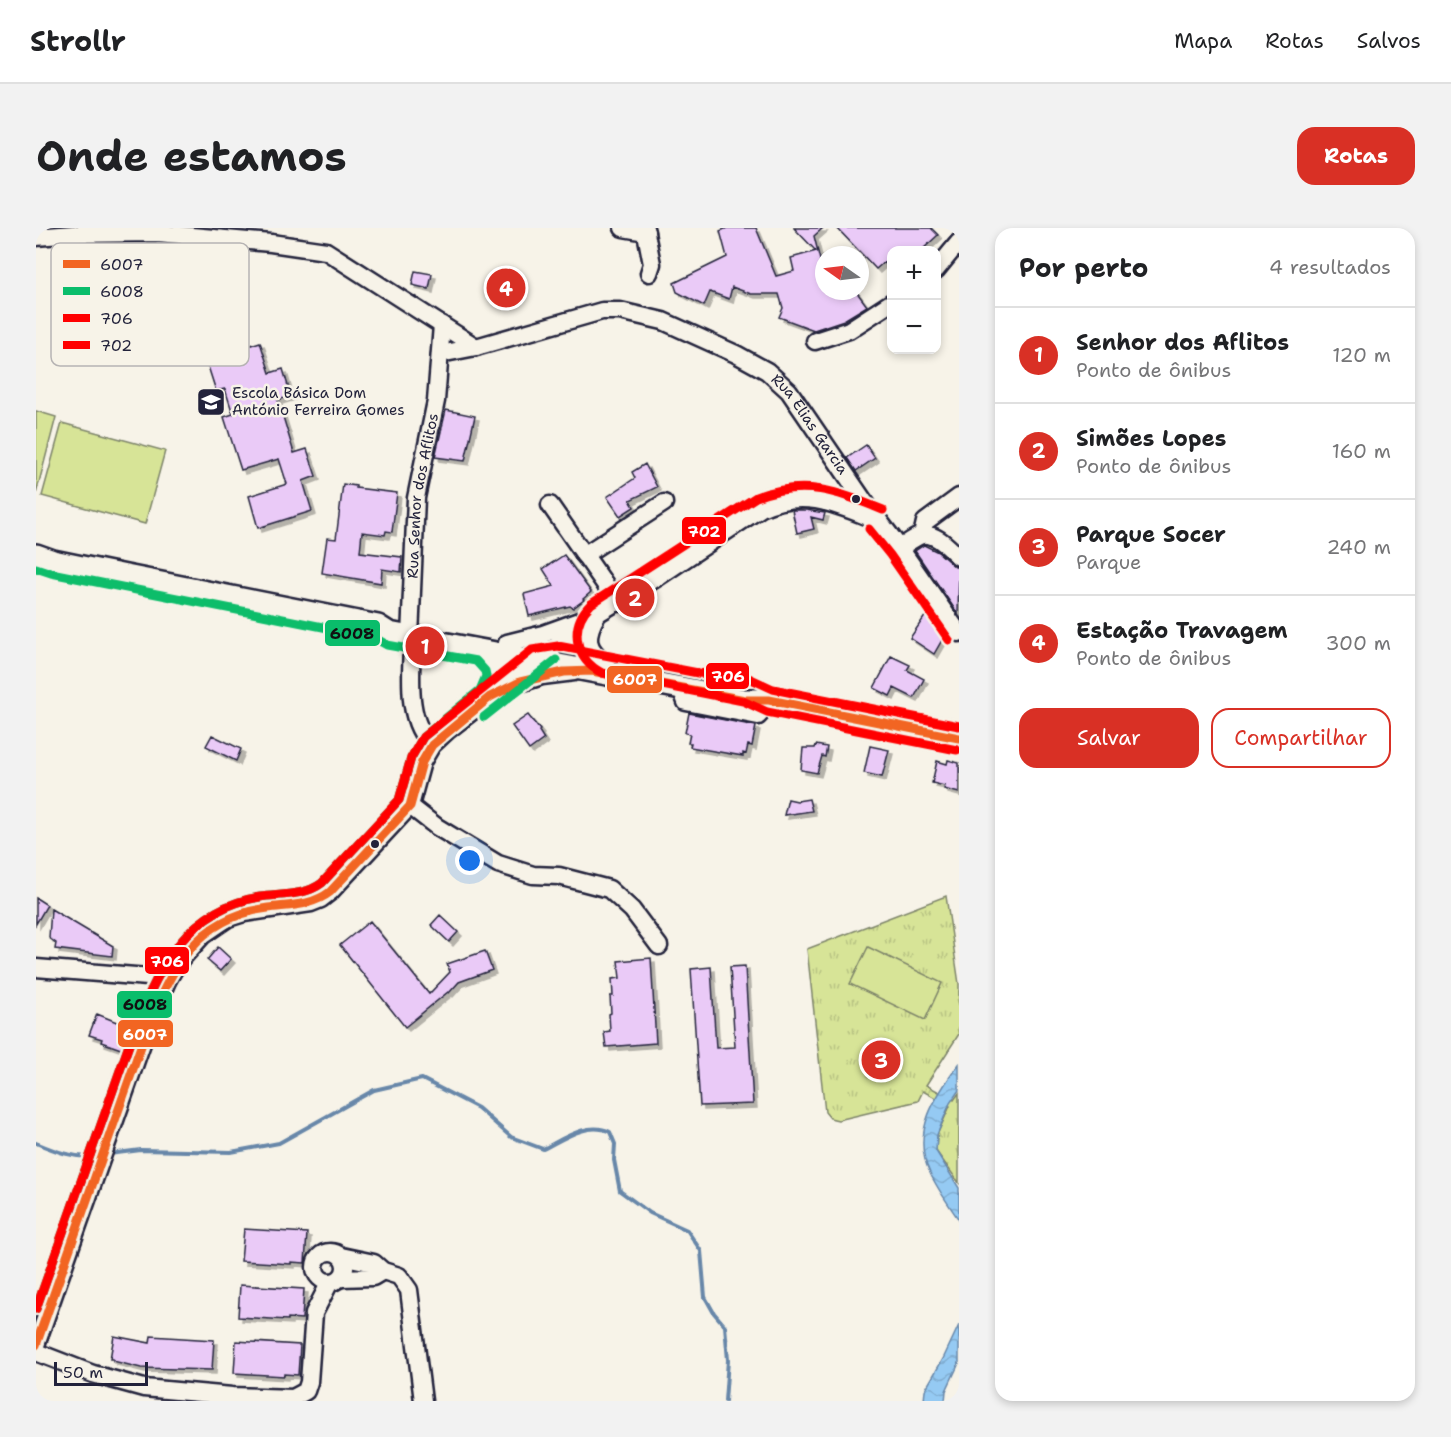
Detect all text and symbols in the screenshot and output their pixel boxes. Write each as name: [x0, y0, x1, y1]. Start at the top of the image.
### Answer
text: Strollr: [30, 22, 126, 60]
text: Mapa: [1174, 27, 1232, 55]
text: Rotas: [1265, 27, 1324, 55]
text: Salvos: [1357, 27, 1421, 55]
button: Rotas: [1297, 127, 1415, 185]
text: Onde estamos: [36, 128, 347, 184]
legend: [51, 243, 249, 366]
north arrow: [815, 246, 869, 300]
map controls: [887, 246, 941, 354]
button: +: [887, 246, 941, 300]
text: Por perto: [1019, 250, 1148, 285]
text: 6007: [100, 254, 143, 275]
text: 4 resultados: [1269, 254, 1391, 280]
pin: 4: [486, 266, 526, 310]
text: 6008: [100, 281, 144, 302]
button: −: [887, 300, 941, 354]
text: 706: [100, 308, 133, 329]
text: Senhor dos Aflitos: [1076, 328, 1289, 357]
text: 702: [100, 335, 132, 356]
text: 1: [1034, 342, 1043, 368]
text: 120 m: [1332, 342, 1391, 368]
text: Ponto de ônibus: [1076, 357, 1231, 383]
street label: Rua Elias Garcia: [767, 370, 853, 479]
place label: Escola Básica Dom António Ferreira Gomes: [232, 383, 405, 420]
school or university icon: Escola Básica Dom António Ferreira Gomes: [195, 386, 227, 418]
street label: Rua Senhor dos Aflitos: [403, 411, 443, 579]
text: Simões Lopes: [1076, 424, 1226, 453]
text: 2: [1032, 438, 1046, 464]
text: 160 m: [1332, 438, 1391, 464]
text: Ponto de ônibus: [1076, 453, 1231, 479]
unlabelled marker: [850, 493, 862, 505]
line badge: 702: [681, 516, 727, 545]
text: Parque Socer: [1076, 520, 1226, 549]
text: 702: [688, 521, 720, 542]
text: 3: [1032, 534, 1046, 560]
text: 240 m: [1326, 534, 1391, 560]
text: Parque: [1076, 549, 1141, 575]
pin: 2: [616, 576, 654, 620]
text: Estação Travagem: [1076, 616, 1288, 645]
line badge: 6008: [324, 619, 381, 647]
text: 6008: [330, 623, 374, 644]
pin: 1: [406, 624, 444, 668]
text: 4: [1032, 630, 1046, 656]
text: 300 m: [1325, 630, 1391, 656]
text: Ponto de ônibus: [1076, 645, 1231, 671]
line badge: 706: [705, 662, 750, 690]
line badge: 6007: [606, 665, 663, 694]
text: 706: [711, 666, 745, 687]
text: 6007: [613, 669, 657, 690]
button: Salvar: [1019, 708, 1199, 768]
button: Compartilhar: [1211, 708, 1391, 768]
unlabelled marker: [369, 838, 381, 850]
your location: [455, 846, 484, 875]
line badge: 706: [144, 946, 190, 975]
text: 706: [150, 951, 184, 972]
line badge: 6008: [116, 990, 173, 1019]
text: 6008: [123, 994, 167, 1015]
line badge: 6007: [117, 1019, 174, 1048]
text: 6007: [123, 1024, 167, 1045]
pin: 3: [862, 1038, 900, 1082]
scale bar: [54, 1359, 148, 1386]
text: 50 m: [63, 1362, 103, 1383]

